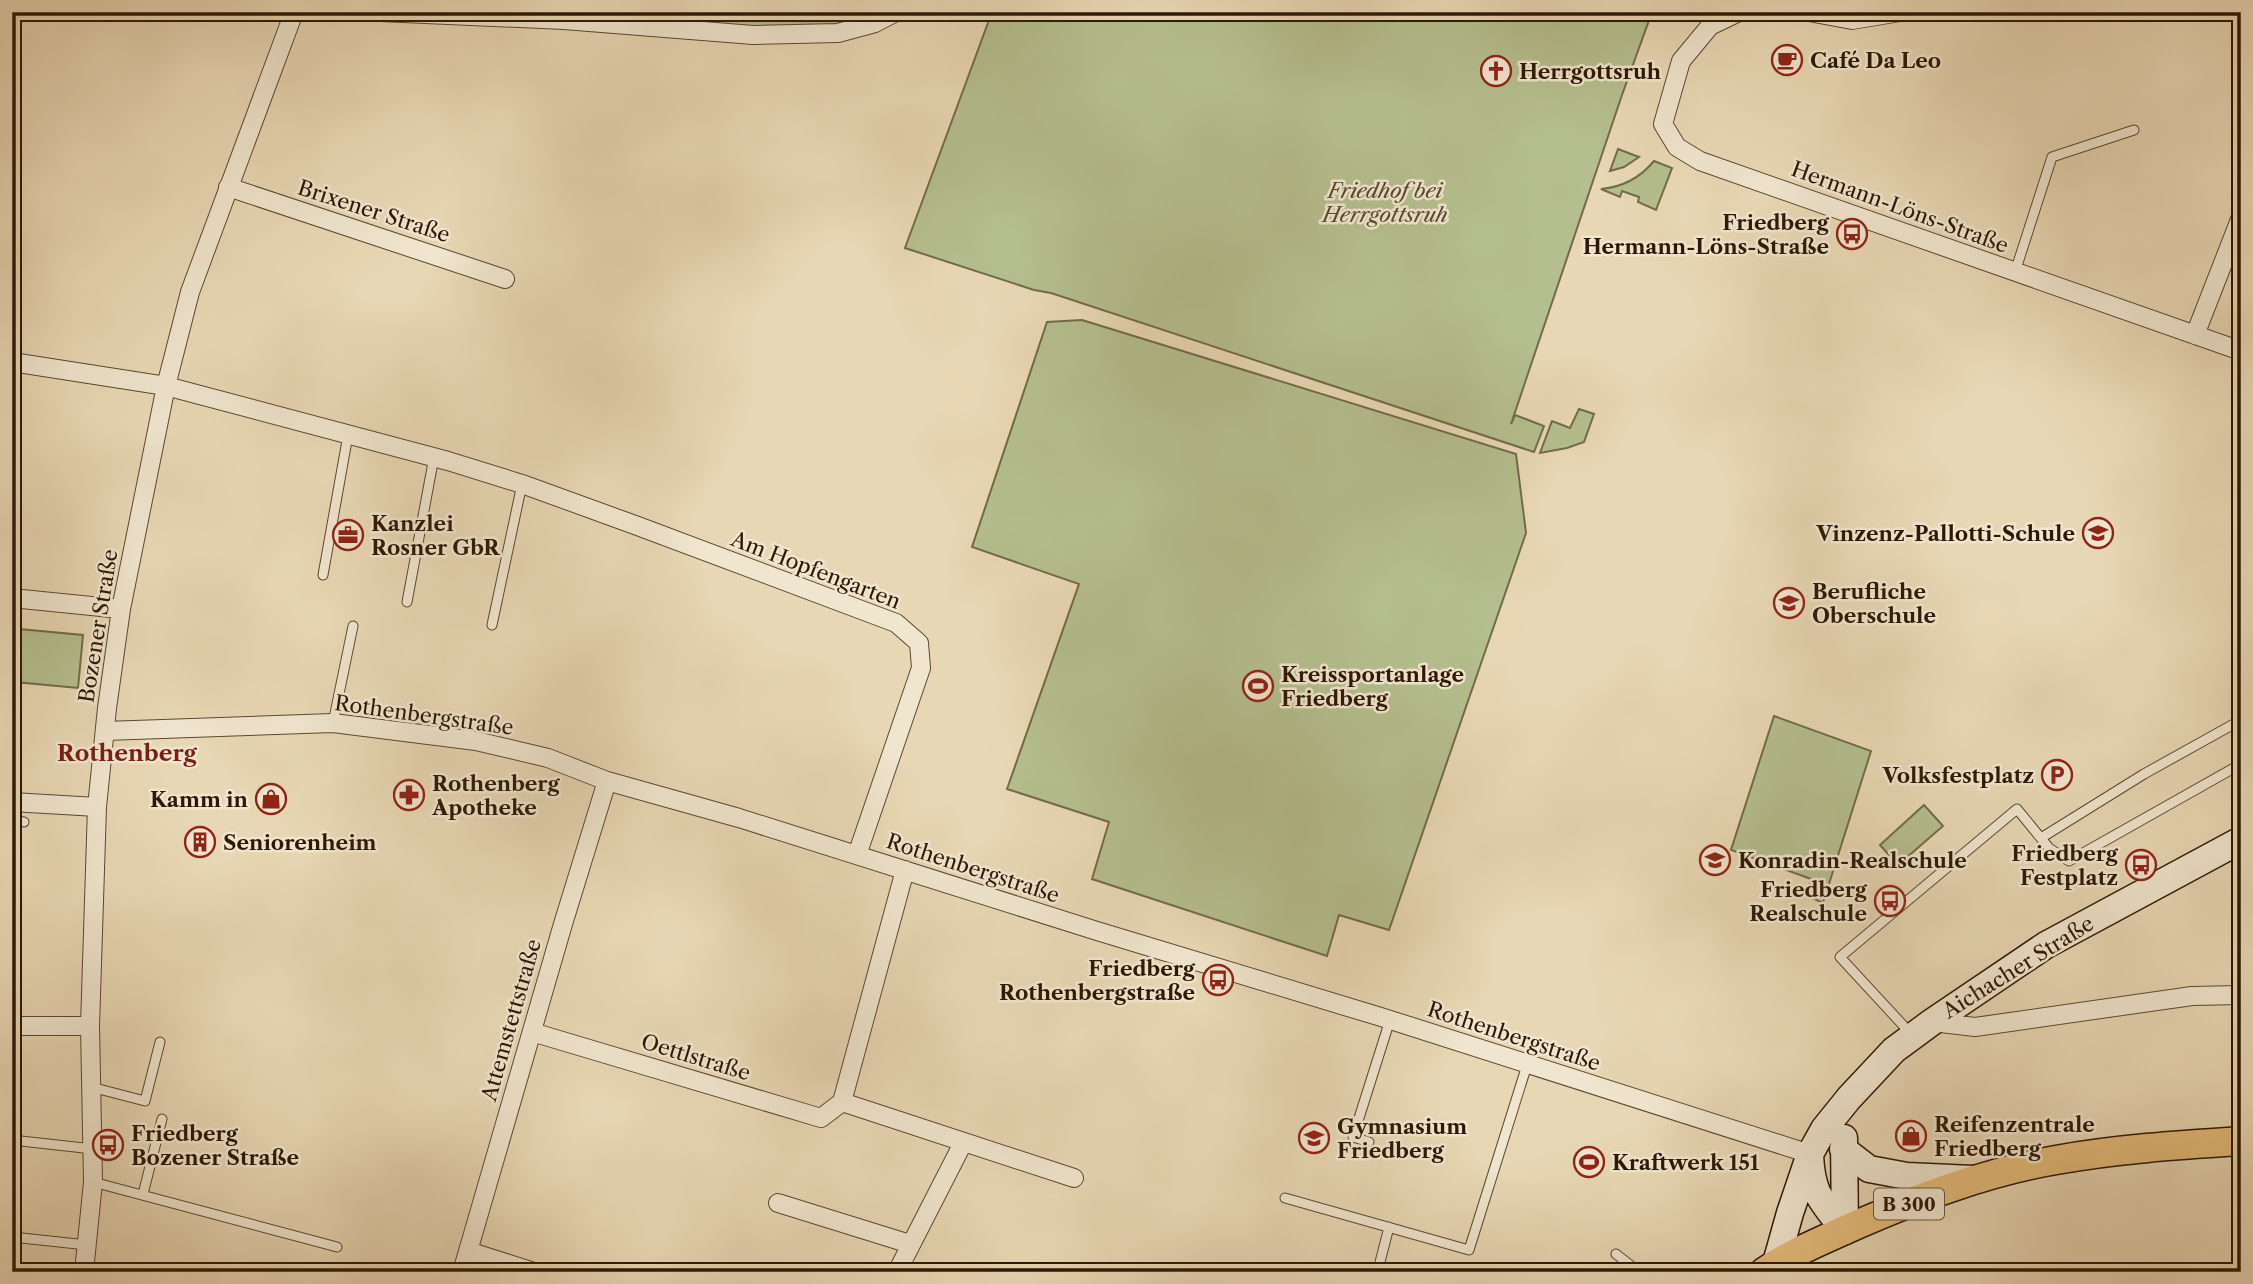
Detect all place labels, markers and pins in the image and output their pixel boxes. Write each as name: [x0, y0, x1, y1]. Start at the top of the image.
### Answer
cafe icon: Café Da Leo: [1770, 43, 1804, 77]
place label: Café Da Leo: [1810, 48, 1941, 73]
church icon: Herrgottsruh: [1479, 54, 1513, 88]
place label: Herrgottsruh: [1519, 59, 1662, 84]
place label: Friedberg Hermann-Löns-Straße: [1583, 210, 1830, 259]
bus stop icon: Friedberg Hermann-Löns-Straße: [1835, 217, 1869, 251]
place label: Kanzlei Rosner GbR: [371, 511, 500, 560]
school or university icon: Vinzenz-Pallotti-Schule: [2081, 516, 2115, 550]
office icon: Kanzlei Rosner GbR: [331, 518, 365, 552]
place label: Vinzenz-Pallotti-Schule: [1815, 521, 2075, 546]
place label: Berufliche Oberschule: [1812, 579, 1936, 628]
school or university icon: Berufliche Oberschule: [1772, 586, 1806, 620]
place label: Kreissportanlage Friedberg: [1281, 662, 1464, 711]
sports icon: Kreissportanlage Friedberg: [1241, 669, 1275, 703]
parking icon: Volksfestplatz: [2040, 758, 2074, 792]
place label: Volksfestplatz: [1881, 763, 2034, 788]
place label: Rothenberg Apotheke: [431, 771, 560, 820]
pharmacy icon: Rothenberg Apotheke: [392, 778, 426, 812]
shop icon: Kamm in: [254, 782, 288, 816]
place label: Kamm in: [150, 787, 249, 812]
building icon: Seniorenheim: [183, 825, 217, 859]
place label: Seniorenheim: [223, 830, 377, 855]
place label: Friedberg Festplatz: [2011, 841, 2119, 890]
school or university icon: Konradin-Realschule: [1698, 843, 1732, 877]
place label: Konradin-Realschule: [1738, 848, 1967, 873]
bus stop icon: Friedberg Festplatz: [2124, 848, 2158, 882]
place label: Friedberg Realschule: [1749, 877, 1868, 926]
bus stop icon: Friedberg Realschule: [1873, 884, 1907, 918]
place label: Friedberg Rothenbergstraße: [999, 956, 1196, 1005]
bus stop icon: Friedberg Rothenbergstraße: [1201, 963, 1235, 997]
place label: Reifenzentrale Friedberg: [1934, 1112, 2095, 1161]
place label: Gymnasium Friedberg: [1337, 1114, 1467, 1163]
shop icon: Reifenzentrale Friedberg: [1894, 1119, 1928, 1153]
place label: Friedberg Bozener Straße: [131, 1121, 299, 1170]
school or university icon: Gymnasium Friedberg: [1297, 1121, 1331, 1155]
bus stop icon: Friedberg Bozener Straße: [91, 1128, 125, 1162]
sports icon: Kraftwerk 151: [1572, 1145, 1606, 1179]
place label: Kraftwerk 151: [1612, 1150, 1760, 1175]

